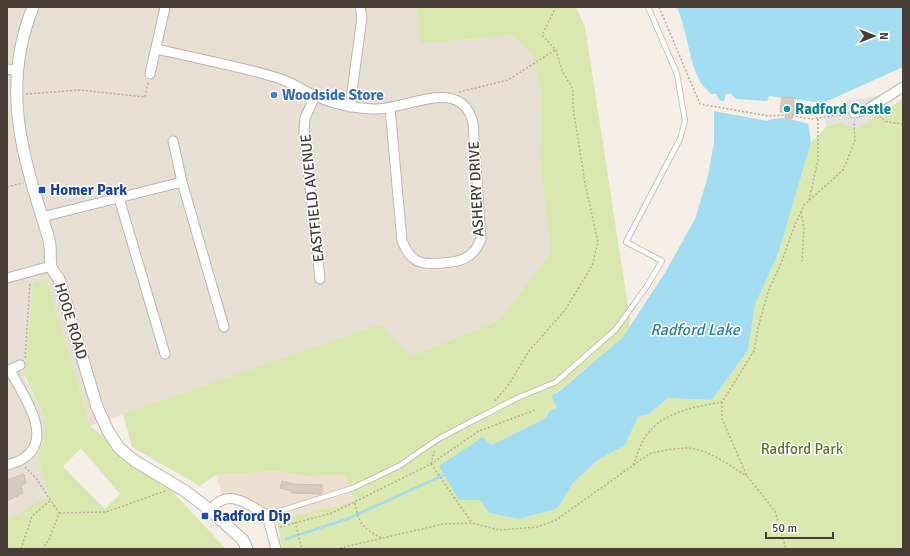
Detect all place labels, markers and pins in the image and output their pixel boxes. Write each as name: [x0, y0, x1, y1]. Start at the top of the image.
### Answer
place label: Woodside Store: [282, 86, 384, 104]
marker: Woodside Store: [269, 90, 279, 100]
place label: Radford Castle: [795, 100, 891, 118]
marker: Radford Castle: [782, 104, 792, 114]
place label: Homer Park: [50, 181, 127, 199]
marker: Homer Park: [37, 185, 47, 195]
place label: Radford Dip: [213, 507, 291, 525]
marker: Radford Dip: [200, 511, 210, 521]

